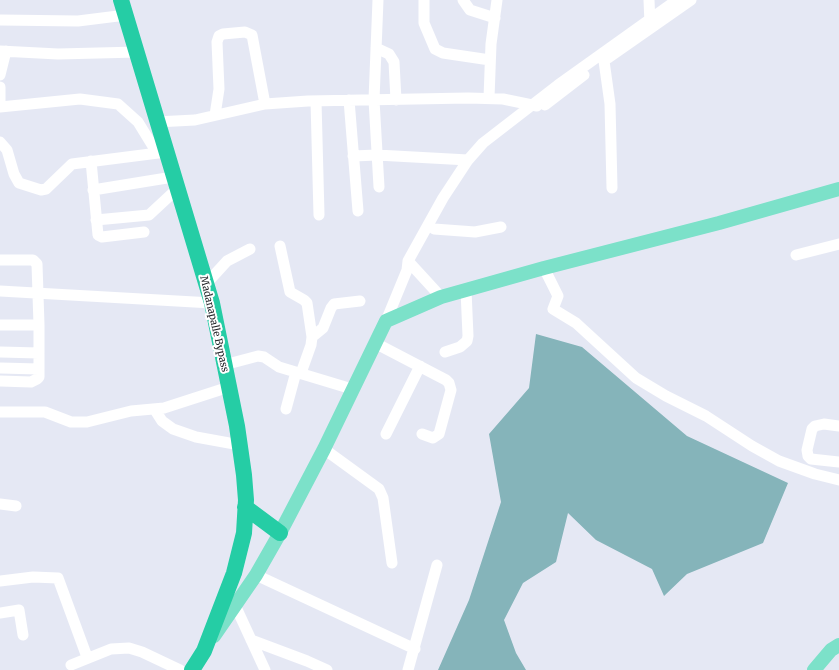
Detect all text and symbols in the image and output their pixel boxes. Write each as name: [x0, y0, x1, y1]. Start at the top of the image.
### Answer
street label: Madanapalle Bypass: [197, 275, 231, 373]

